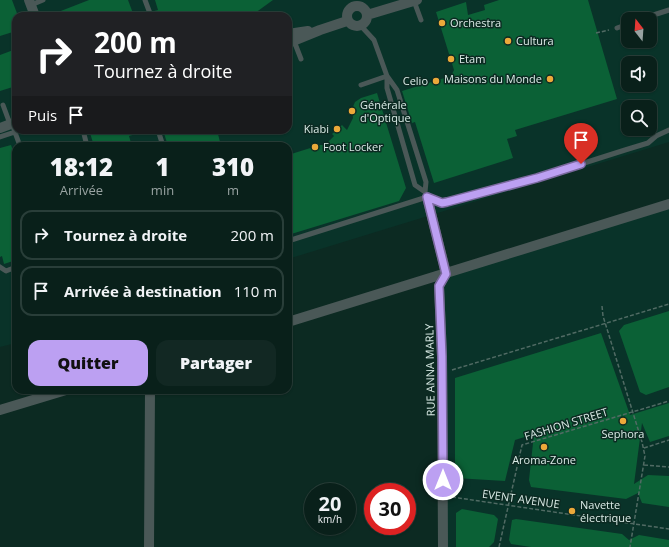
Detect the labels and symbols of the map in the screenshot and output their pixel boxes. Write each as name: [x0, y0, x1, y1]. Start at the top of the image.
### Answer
north arrow: [621, 12, 657, 48]
place label: Orchestra: [450, 15, 501, 30]
marker: Orchestra: [437, 18, 447, 28]
place label: Cultura: [516, 33, 554, 48]
marker: Cultura: [503, 36, 513, 46]
place label: Etam: [459, 51, 485, 66]
marker: Etam: [446, 54, 456, 64]
place label: Maisons du Monde: [444, 71, 542, 86]
place label: Celio: [403, 73, 428, 88]
marker: Maisons du Monde: [545, 74, 555, 84]
marker: Celio: [431, 76, 441, 86]
place label: Générale d'Optique: [360, 97, 411, 125]
marker: Générale d'Optique: [347, 106, 357, 116]
place label: Kiabi: [304, 121, 329, 136]
pin: [564, 123, 598, 164]
marker: Kiabi: [332, 124, 342, 134]
place label: Foot Locker: [323, 139, 383, 154]
marker: Foot Locker: [310, 142, 320, 152]
street label: RUE ANNA MARLY: [421, 323, 438, 416]
street label: FASHION STREET: [522, 404, 610, 443]
marker: Sephora: [618, 416, 628, 426]
place label: Sephora: [602, 426, 644, 441]
marker: Aroma-Zone: [539, 442, 549, 452]
place label: Aroma-Zone: [512, 452, 576, 467]
position arrow: [422, 459, 464, 501]
speed limit sign: 30: [364, 483, 416, 535]
street label: EVENT AVENUE: [481, 486, 561, 511]
place label: Navette électrique: [580, 497, 631, 525]
marker: Navette électrique: [567, 506, 577, 516]

